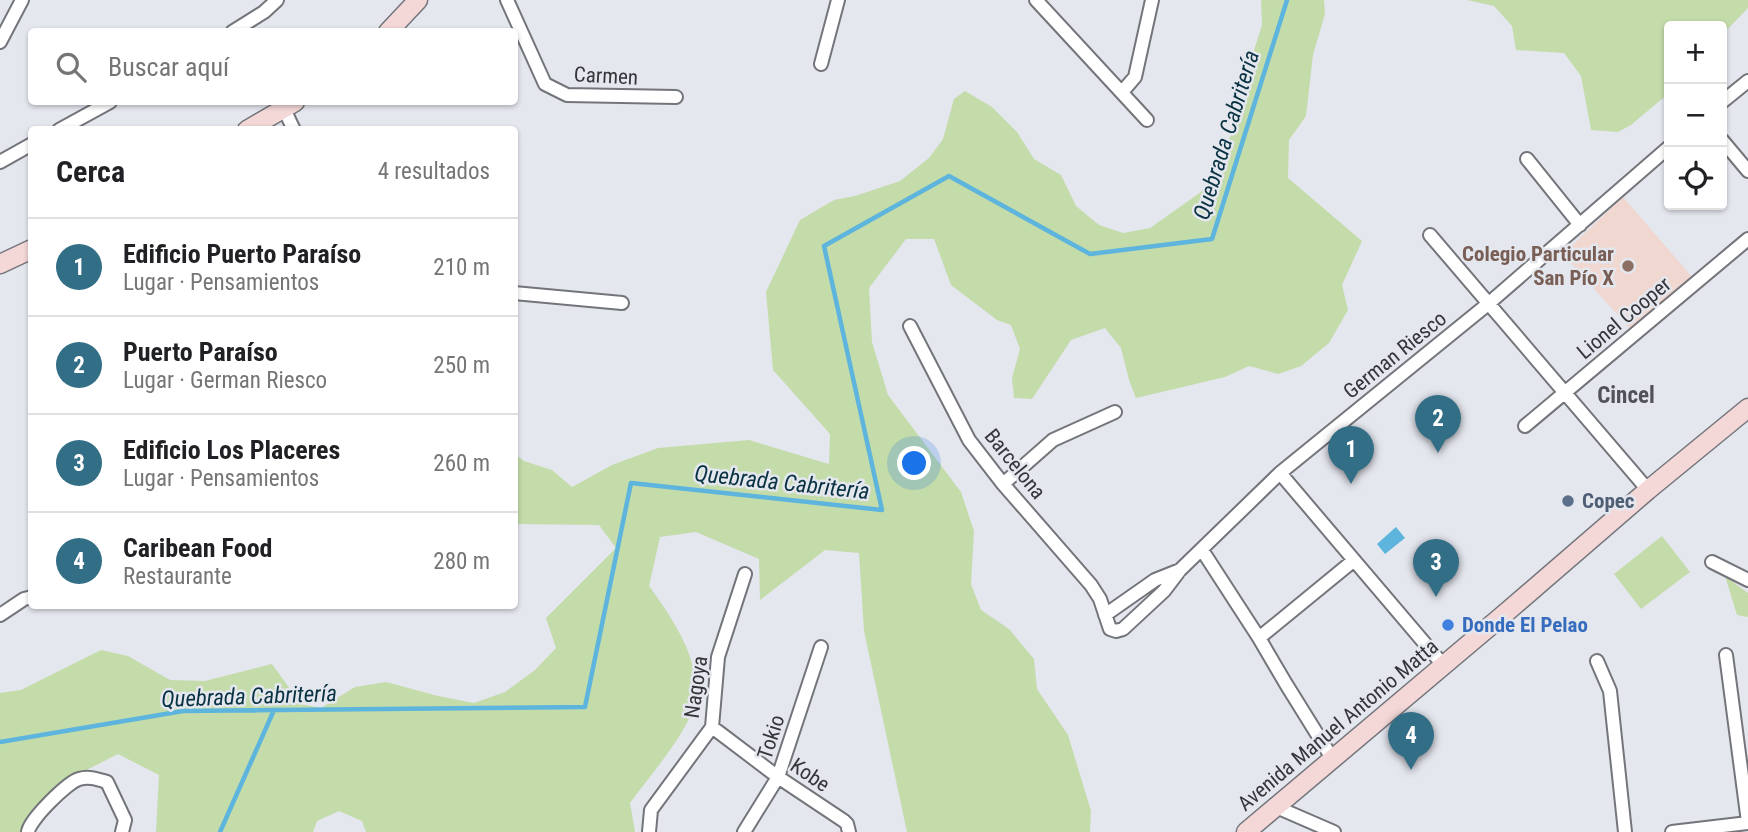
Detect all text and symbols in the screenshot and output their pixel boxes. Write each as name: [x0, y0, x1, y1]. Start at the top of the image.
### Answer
map controls: [1664, 21, 1727, 210]
button: +: [1664, 21, 1727, 84]
search box: [28, 28, 518, 105]
water label: Quebrada Cabritería: [1188, 47, 1265, 223]
icon: search: [52, 48, 90, 86]
text: Buscar aquí: [108, 52, 229, 82]
street label: Carmen: [573, 62, 639, 90]
button: −: [1664, 84, 1727, 147]
button: locate: [1664, 147, 1727, 210]
text: Cerca: [56, 154, 125, 189]
text: 4 resultados: [378, 158, 490, 185]
text: Edificio Puerto Paraíso: [123, 239, 361, 269]
place label: Colegio Particular San Pío X: [1462, 242, 1614, 290]
text: 1: [73, 254, 85, 281]
text: 210 m: [433, 254, 490, 281]
marker: Colegio Particular San Pío X: [1620, 258, 1636, 274]
text: Lugar · Pensamientos: [123, 269, 319, 296]
street label: Lionel Cooper: [1572, 272, 1676, 364]
street label: German Riesco: [1339, 306, 1451, 404]
text: Puerto Paraíso: [123, 337, 278, 367]
text: 2: [73, 352, 85, 379]
text: 250 m: [433, 352, 490, 379]
text: Lugar · German Riesco: [123, 367, 327, 394]
district label: Cincel: [1597, 382, 1655, 409]
pin: 2: [1415, 395, 1461, 453]
street label: Barcelona: [980, 424, 1050, 504]
pin: 1: [1328, 426, 1374, 484]
text: Edificio Los Placeres: [123, 435, 340, 465]
your location: [897, 446, 931, 480]
text: 3: [73, 450, 85, 477]
text: 260 m: [433, 450, 490, 477]
water label: Quebrada Cabritería: [693, 460, 871, 505]
text: Lugar · Pensamientos: [123, 465, 319, 492]
place label: Copec: [1582, 489, 1635, 513]
marker: Copec: [1560, 493, 1576, 509]
text: Caribean Food: [123, 533, 272, 563]
pin: 3: [1413, 539, 1459, 597]
text: 4: [73, 548, 85, 575]
text: 280 m: [433, 548, 490, 575]
text: Restaurante: [123, 563, 232, 590]
place label: Donde El Pelao: [1462, 613, 1588, 637]
marker: Donde El Pelao: [1440, 617, 1456, 633]
street label: Avenida Manuel Antonio Matta: [1233, 634, 1443, 816]
street label: Nagoya: [680, 654, 712, 720]
water label: Quebrada Cabritería: [161, 680, 337, 713]
street label: Tokio: [753, 712, 789, 762]
pin: 4: [1388, 712, 1434, 770]
street label: Kobe: [786, 753, 834, 797]

